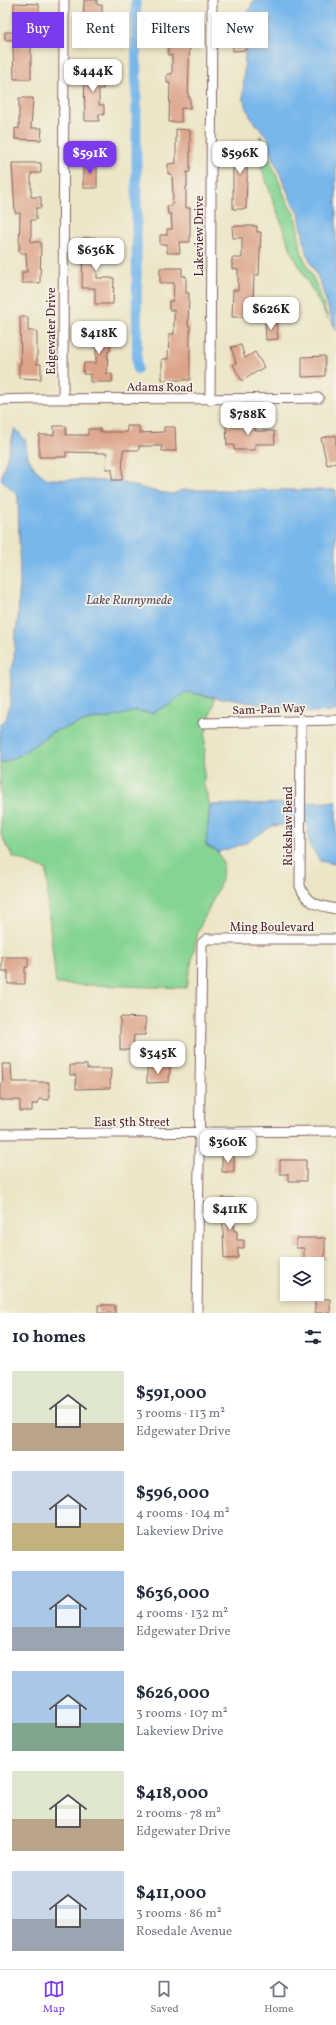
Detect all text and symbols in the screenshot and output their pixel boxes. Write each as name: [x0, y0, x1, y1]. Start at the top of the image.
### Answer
chip: Buy: [12, 12, 64, 48]
chip: Rent: [72, 12, 129, 48]
chip: Filters: [137, 12, 204, 48]
chip: New: [212, 12, 268, 48]
pin: $444K: [65, 59, 121, 93]
text: $444K: [73, 63, 113, 81]
pin: $591K: [62, 141, 118, 175]
pin: $596K: [212, 141, 268, 175]
text: $591K: [72, 145, 108, 163]
text: $596K: [221, 145, 259, 163]
street label: Lakeview Drive: [192, 195, 208, 276]
pin: $636K: [68, 238, 124, 272]
text: $636K: [77, 242, 115, 260]
street label: Edgewater Drive: [44, 287, 60, 375]
pin: $626K: [243, 297, 299, 331]
text: $626K: [252, 301, 290, 319]
pin: $418K: [71, 321, 127, 355]
text: $418K: [81, 325, 117, 343]
street label: Adams Road: [127, 379, 193, 397]
pin: $788K: [220, 402, 276, 436]
text: $788K: [230, 406, 266, 424]
water label: Lake Runnymede: [86, 592, 172, 610]
street label: Sam-Pan Way: [232, 701, 306, 719]
street label: Rickshaw Bend: [281, 786, 297, 866]
street label: Ming Boulevard: [230, 920, 314, 936]
pin: $345K: [130, 1041, 186, 1075]
text: $345K: [139, 1045, 177, 1063]
street label: East 5th Street: [94, 1115, 170, 1131]
pin: $360K: [200, 1130, 256, 1164]
text: $360K: [209, 1134, 247, 1152]
pin: $411K: [202, 1197, 258, 1231]
text: $411K: [213, 1201, 248, 1219]
map controls: [280, 1257, 324, 1301]
button: layers: [280, 1257, 324, 1301]
text: 10 homes: [12, 1326, 86, 1349]
icon: filters: [302, 1326, 324, 1348]
text: $591,000: [136, 1382, 206, 1405]
icon: home: [44, 1387, 92, 1435]
text: 3 rooms · 113 m²: [136, 1405, 225, 1423]
text: Edgewater Drive: [136, 1423, 231, 1441]
text: $596,000: [136, 1482, 209, 1505]
icon: home: [44, 1487, 92, 1535]
text: 4 rooms · 104 m²: [136, 1505, 230, 1523]
text: Lakeview Drive: [136, 1523, 224, 1541]
text: $636,000: [136, 1582, 209, 1605]
icon: home: [44, 1587, 92, 1635]
text: 4 rooms · 132 m²: [136, 1605, 228, 1623]
text: Edgewater Drive: [136, 1623, 231, 1641]
text: $626,000: [136, 1682, 210, 1705]
icon: home: [44, 1687, 92, 1735]
text: 3 rooms · 107 m²: [136, 1705, 227, 1723]
text: Lakeview Drive: [136, 1723, 224, 1741]
text: $418,000: [136, 1782, 208, 1805]
icon: home: [44, 1787, 92, 1835]
text: 2 rooms · 78 m²: [136, 1805, 221, 1823]
text: Edgewater Drive: [136, 1823, 231, 1841]
text: $411,000: [136, 1882, 206, 1905]
icon: home: [44, 1887, 92, 1935]
text: 3 rooms · 86 m²: [136, 1905, 221, 1923]
text: Rosedale Avenue: [136, 1923, 232, 1941]
tab: Map: [43, 1978, 65, 2017]
tab: Saved: [150, 1978, 179, 2017]
tab: Home: [264, 1978, 293, 2017]

